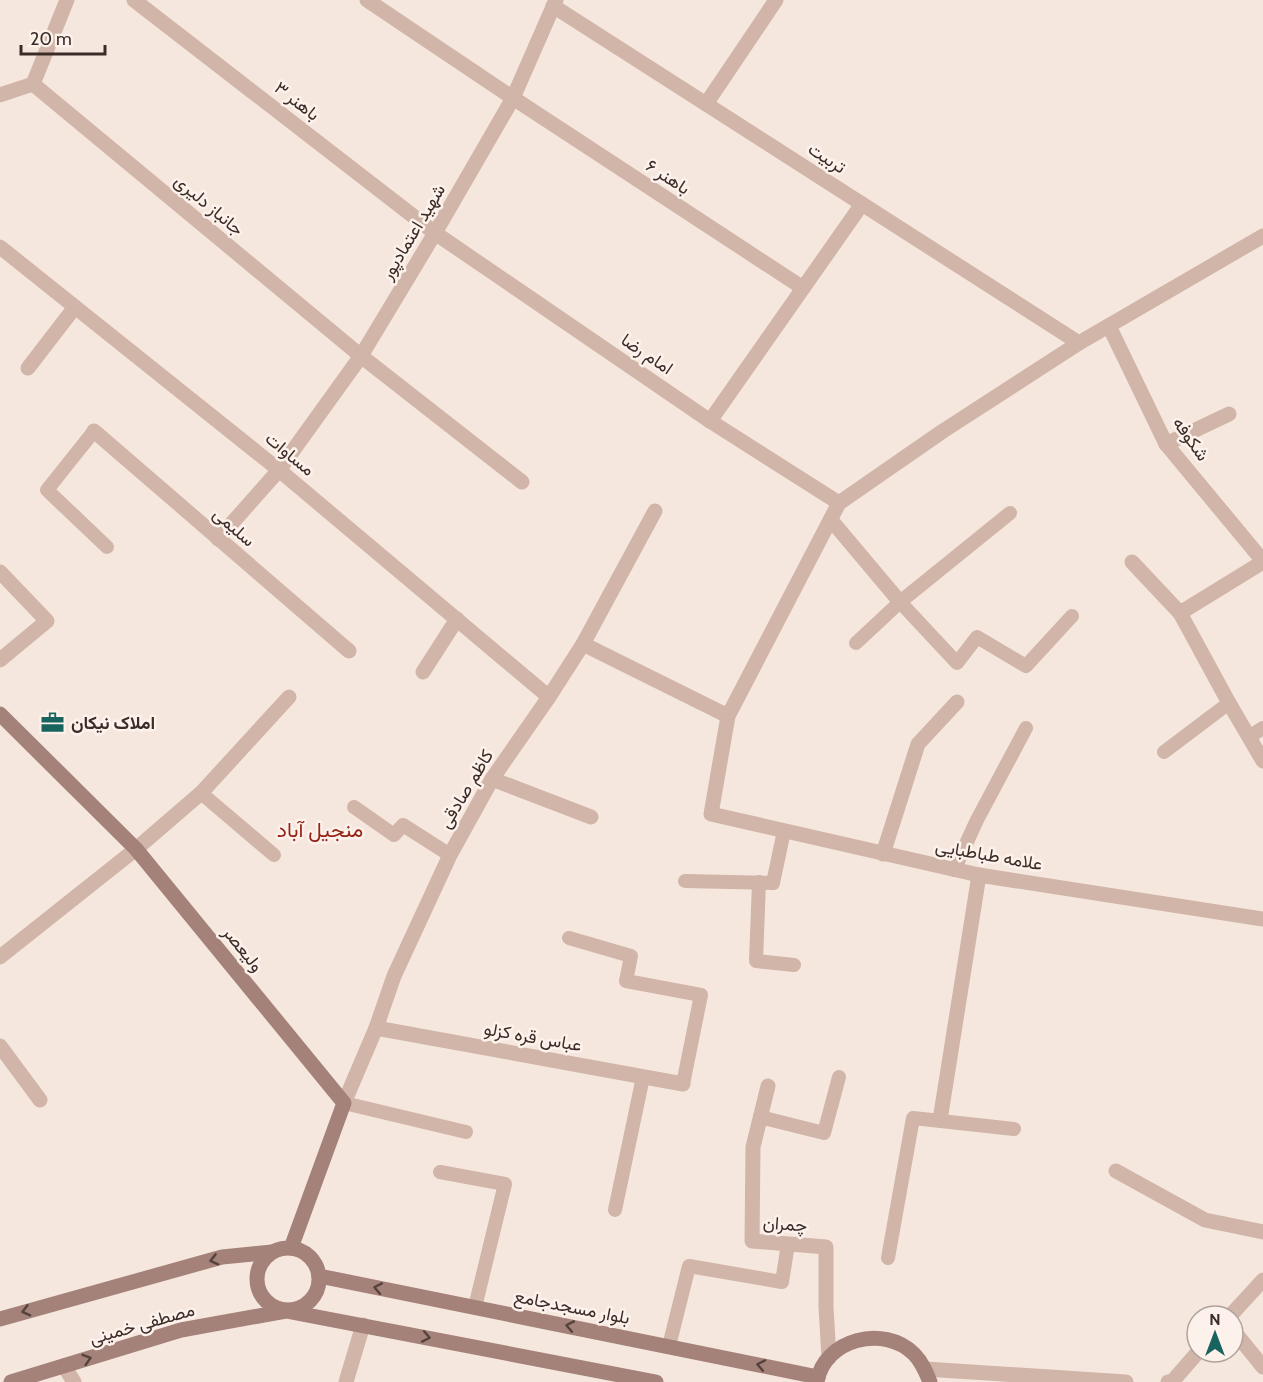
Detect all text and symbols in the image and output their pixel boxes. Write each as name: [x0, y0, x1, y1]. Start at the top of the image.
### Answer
scale bar: [21, 18, 105, 56]
text: 20 m: [30, 28, 72, 50]
street label: باهنر ۳: [270, 76, 324, 126]
street label: تربیت: [804, 138, 850, 178]
street label: باهنر ۶: [642, 155, 694, 199]
street label: جانباز دلیری: [170, 170, 248, 240]
street label: شهید اعتمادپور: [375, 180, 451, 285]
street label: امام رضا: [616, 329, 677, 380]
street label: شکوفه: [1168, 413, 1214, 465]
street label: مساوات: [261, 427, 319, 481]
street label: سلیمی: [208, 503, 260, 551]
office icon: املاک نیکان: [40, 710, 66, 736]
place label: املاک نیکان: [71, 712, 155, 734]
street label: کاظم صادقی: [434, 746, 499, 833]
district label: منجیل آباد: [277, 817, 363, 842]
street label: علامه طباطبایی: [934, 835, 1044, 875]
street label: ولیعصر: [217, 921, 268, 976]
street label: عباس قره کزلو: [482, 1018, 584, 1056]
street label: چمران: [762, 1211, 808, 1238]
one-way arrow: [209, 1252, 219, 1265]
one-way arrow: [374, 1282, 384, 1295]
street label: بلوار مسجدجامع: [512, 1285, 632, 1330]
street label: مصطفی خمینی: [87, 1298, 197, 1350]
one-way arrow: [21, 1304, 31, 1317]
north arrow: [1185, 1304, 1245, 1364]
text: N: [1209, 1310, 1221, 1329]
one-way arrow: [565, 1321, 575, 1334]
one-way arrow: [421, 1330, 431, 1343]
one-way arrow: [81, 1354, 92, 1366]
one-way arrow: [756, 1359, 766, 1372]

